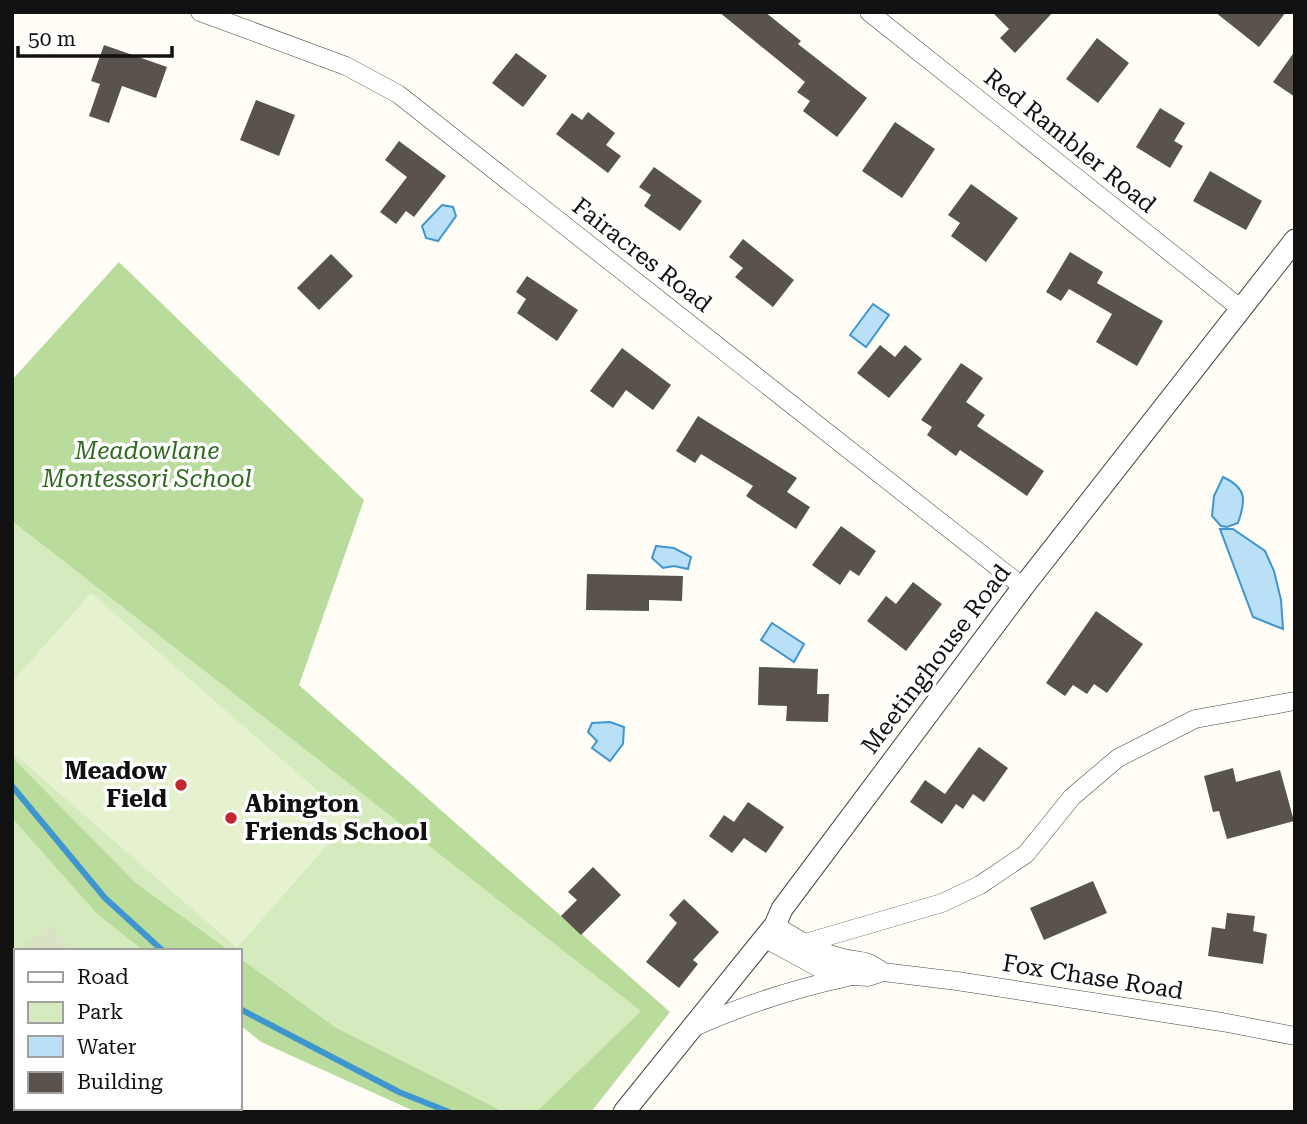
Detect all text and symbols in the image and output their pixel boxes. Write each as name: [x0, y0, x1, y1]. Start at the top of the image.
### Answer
scale bar: [18, 14, 172, 58]
text: 50 m: [28, 27, 76, 51]
street label: Red Rambler Road: [978, 63, 1162, 219]
street label: Fairacres Road: [567, 192, 717, 318]
park label: Meadowlane Montessori School: [41, 437, 252, 493]
street label: Meetinghouse Road: [856, 559, 1016, 759]
place label: Meadow Field: [64, 757, 167, 813]
marker: Meadow Field: [173, 777, 189, 793]
place label: Abington Friends School: [245, 790, 428, 846]
marker: Abington Friends School: [223, 810, 239, 826]
legend: [14, 949, 242, 1110]
street label: Fox Chase Road: [1001, 949, 1185, 1005]
text: Road: [77, 965, 129, 989]
text: Park: [77, 1000, 123, 1024]
text: Water: [77, 1035, 137, 1059]
text: Building: [77, 1070, 163, 1094]

